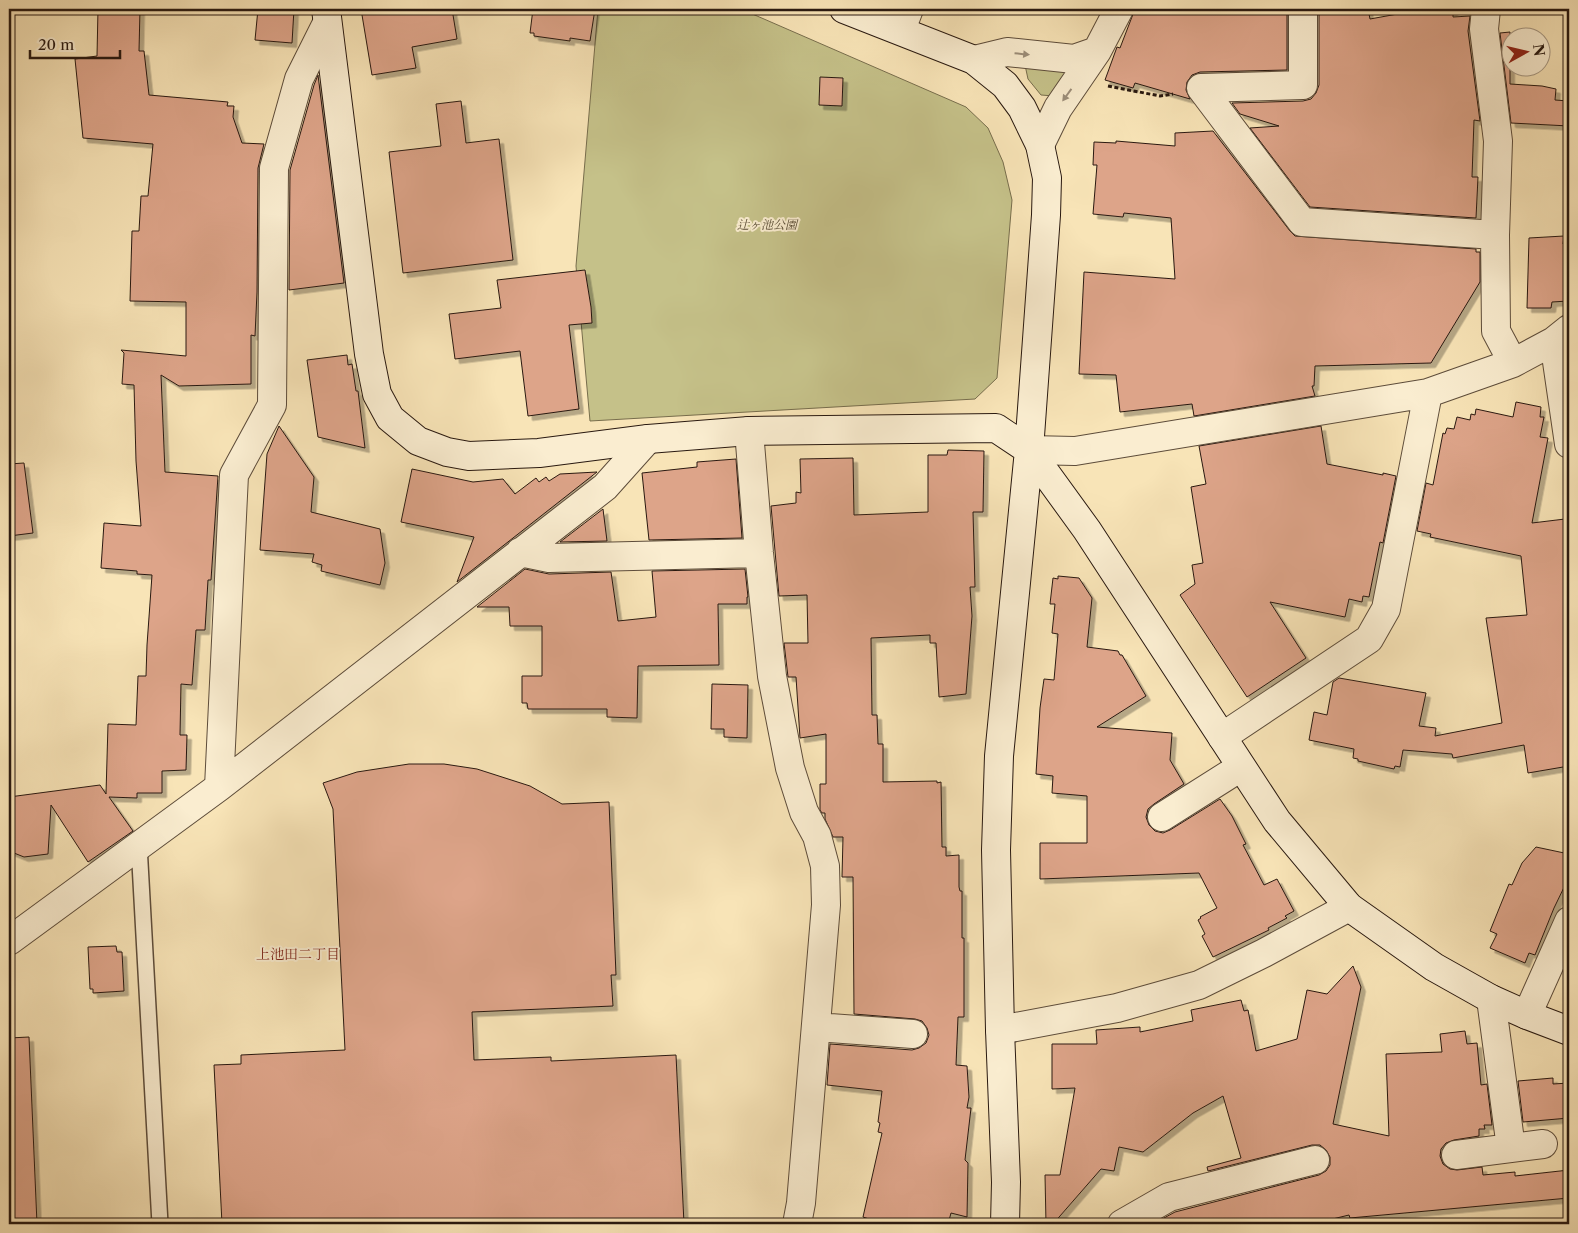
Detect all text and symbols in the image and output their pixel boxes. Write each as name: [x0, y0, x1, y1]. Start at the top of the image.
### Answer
scale bar: [30, 28, 120, 60]
north arrow: [1500, 28, 1550, 78]
text: 20 m: [38, 35, 74, 54]
text: N: [1529, 43, 1549, 57]
one-way arrow: [1014, 50, 1030, 58]
one-way arrow: [1062, 88, 1072, 102]
park label: 辻ヶ池公園: [737, 217, 799, 232]
district label: 上池田二丁目: [256, 945, 340, 963]

